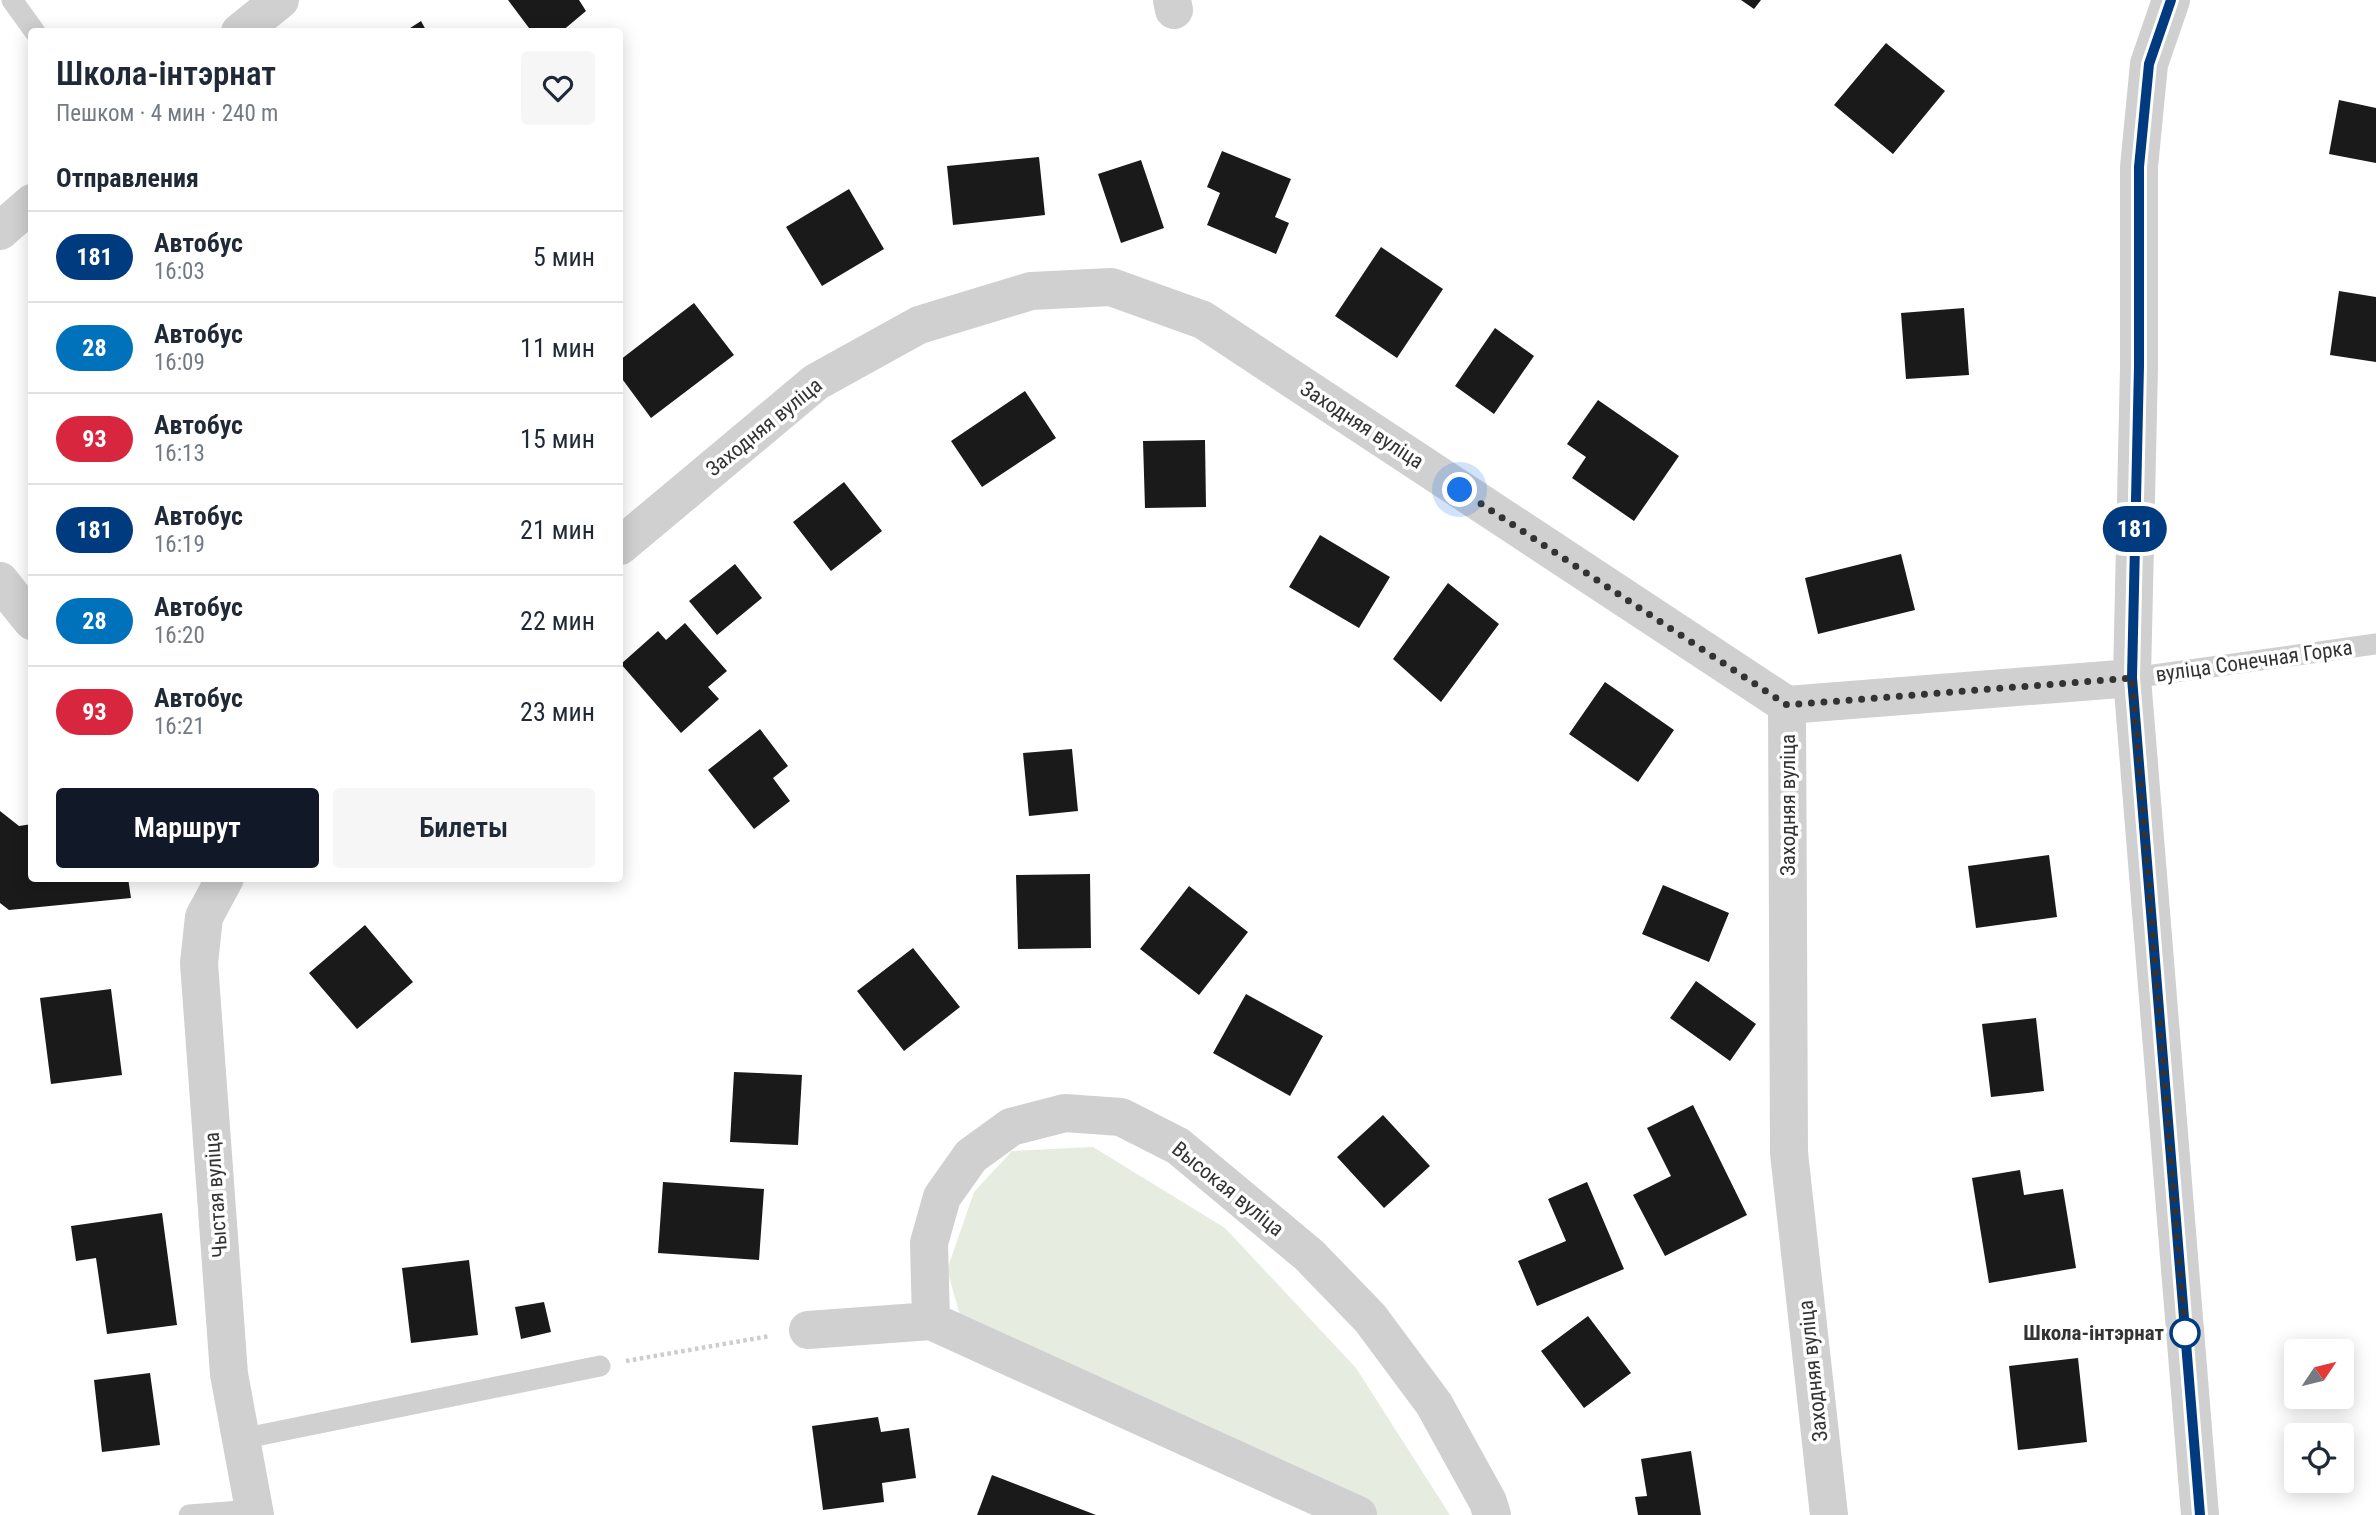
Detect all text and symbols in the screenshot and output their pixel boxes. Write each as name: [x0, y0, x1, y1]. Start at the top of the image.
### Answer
button: heart: [521, 51, 595, 125]
text: Школа-інтэрнат: [56, 54, 276, 93]
text: Пешком · 4 мин · 240 m: [56, 100, 278, 127]
text: Отправления: [56, 163, 199, 193]
text: Автобус: [154, 228, 243, 258]
text: 5 мин: [533, 242, 595, 272]
text: 181: [76, 243, 113, 271]
text: 16:03: [154, 258, 205, 285]
text: Автобус: [154, 319, 243, 349]
text: 11 мин: [520, 333, 595, 363]
text: 28: [82, 334, 107, 362]
text: 16:09: [154, 349, 205, 376]
street label: Заходняя вуліца: [701, 373, 827, 481]
street label: Заходняя вуліца: [1296, 376, 1428, 474]
text: Автобус: [154, 410, 243, 440]
text: 15 мин: [520, 424, 595, 454]
text: 93: [82, 425, 107, 453]
text: 16:13: [154, 440, 205, 467]
your location: [1442, 472, 1477, 507]
text: Автобус: [154, 501, 243, 531]
line badge: 181: [2095, 506, 2175, 552]
text: 21 мин: [520, 515, 595, 545]
text: 181: [2117, 515, 2153, 543]
text: 181: [76, 516, 113, 544]
text: 16:19: [154, 531, 205, 558]
text: Автобус: [154, 592, 243, 622]
text: 22 мин: [520, 606, 595, 636]
text: 28: [82, 607, 107, 635]
text: 16:20: [154, 622, 205, 649]
street label: вуліца Сонечная Горка: [2154, 635, 2354, 687]
text: Автобус: [154, 683, 243, 713]
text: 23 мин: [520, 697, 595, 727]
text: 93: [82, 698, 107, 726]
text: 16:21: [154, 713, 205, 740]
street label: Заходняя вуліца: [1776, 734, 1800, 876]
button: Маршрут: [56, 788, 319, 868]
button: Билеты: [333, 788, 595, 868]
street label: Чыстая вуліца: [200, 1131, 232, 1259]
street label: Высокая вуліца: [1167, 1137, 1289, 1241]
street label: Заходняя вуліца: [1794, 1299, 1832, 1443]
marker: Школа-інтэрнат: [2170, 1318, 2200, 1348]
place label: Школа-інтэрнат: [2023, 1321, 2164, 1345]
north arrow: [2284, 1339, 2354, 1409]
map controls: [2284, 1339, 2354, 1493]
button: locate: [2284, 1423, 2354, 1493]

